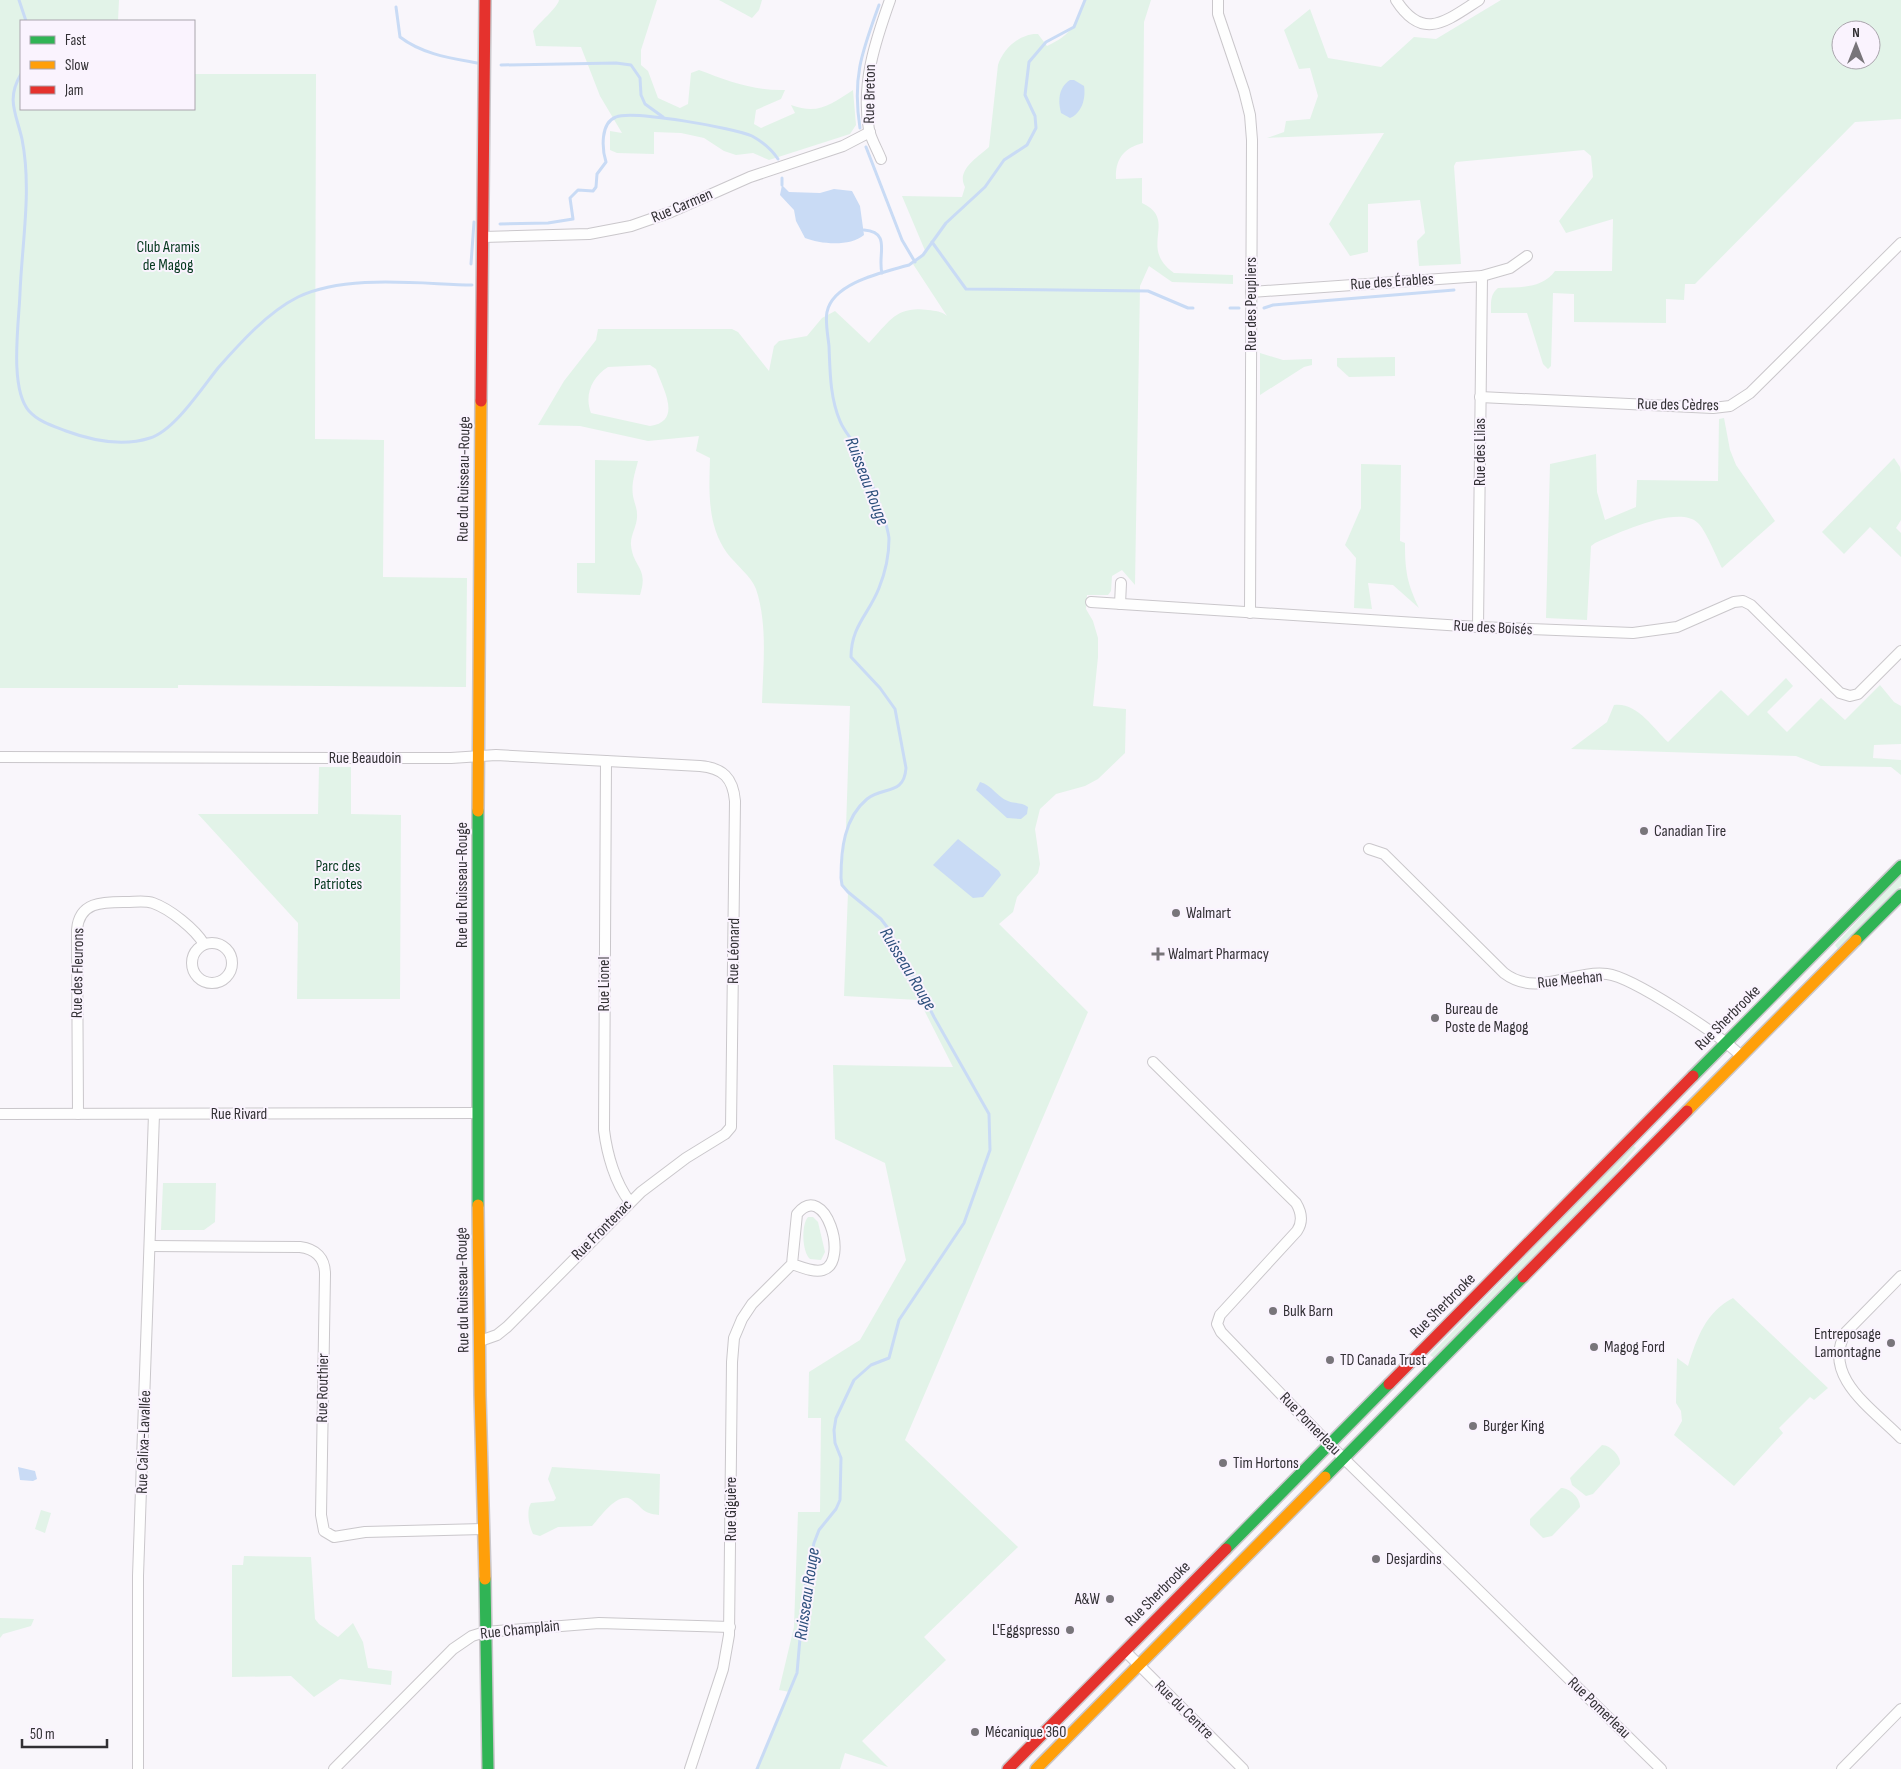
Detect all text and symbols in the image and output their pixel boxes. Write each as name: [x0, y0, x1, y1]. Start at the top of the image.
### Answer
legend: [20, 20, 195, 110]
north arrow: [1831, 20, 1881, 70]
text: N: [1852, 24, 1860, 41]
text: Fast: [65, 31, 87, 50]
text: Slow: [65, 56, 89, 75]
street label: Rue Breton: [860, 64, 880, 124]
text: Jam: [64, 81, 83, 100]
street label: Rue Carmen: [648, 185, 716, 227]
park label: Club Aramis de Magog: [136, 238, 200, 275]
street label: Rue des Peupliers: [1242, 257, 1261, 351]
street label: Rue des Érables: [1350, 270, 1434, 294]
street label: Rue des Cèdres: [1637, 395, 1719, 415]
street label: Rue du Ruisseau-Rouge: [453, 416, 475, 542]
street label: Rue des Lilas: [1471, 418, 1490, 486]
water label: Ruisseau Rouge: [841, 434, 893, 528]
street label: Rue des Boisés: [1453, 616, 1533, 640]
street label: Rue Beaudoin: [329, 749, 401, 768]
street label: Rue du Ruisseau-Rouge: [453, 822, 472, 948]
place label: Canadian Tire: [1654, 822, 1726, 841]
marker: Canadian Tire: [1638, 825, 1650, 837]
park label: Parc des Patriotes: [314, 857, 363, 894]
place label: Walmart: [1186, 904, 1231, 923]
marker: Walmart: [1170, 907, 1182, 919]
street label: Rue Léonard: [724, 918, 744, 984]
water label: Ruisseau Rouge: [875, 924, 941, 1014]
street label: Rue des Fleurons: [68, 927, 88, 1018]
place label: Walmart Pharmacy: [1168, 945, 1269, 964]
marker: Walmart Pharmacy: [1152, 948, 1164, 960]
street label: Rue Lionel: [595, 957, 614, 1011]
street label: Rue Meehan: [1537, 967, 1603, 993]
street label: Rue Sherbrooke: [1691, 981, 1765, 1055]
place label: Bureau de Poste de Magog: [1445, 1000, 1528, 1037]
marker: Bureau de Poste de Magog: [1429, 1012, 1441, 1024]
street label: Rue Rivard: [211, 1105, 267, 1124]
street label: Rue Frontenac: [568, 1196, 636, 1264]
street label: Rue du Ruisseau-Rouge: [452, 1227, 474, 1353]
street label: Rue Sherbrooke: [1406, 1269, 1480, 1343]
place label: Bulk Barn: [1283, 1302, 1333, 1321]
marker: Bulk Barn: [1267, 1305, 1279, 1317]
place label: Entreposage Lamontagne: [1814, 1325, 1881, 1362]
marker: Entreposage Lamontagne: [1885, 1337, 1897, 1349]
place label: Magog Ford: [1604, 1338, 1665, 1357]
marker: Magog Ford: [1588, 1341, 1600, 1353]
place label: TD Canada Trust: [1340, 1351, 1426, 1370]
street label: Rue Routhier: [313, 1353, 333, 1423]
marker: TD Canada Trust: [1324, 1354, 1336, 1366]
street label: Rue Pomerleau: [1275, 1389, 1345, 1459]
street label: Rue Calixa-Lavallée: [133, 1390, 155, 1494]
place label: Burger King: [1483, 1417, 1544, 1436]
marker: Burger King: [1467, 1420, 1479, 1432]
place label: Tim Hortons: [1233, 1454, 1299, 1473]
marker: Tim Hortons: [1217, 1457, 1229, 1469]
street label: Rue Giguère: [722, 1477, 741, 1541]
water label: Ruisseau Rouge: [790, 1547, 824, 1641]
place label: Desjardins: [1386, 1550, 1442, 1569]
marker: Desjardins: [1370, 1553, 1382, 1565]
street label: Rue Sherbrooke: [1121, 1557, 1195, 1631]
place label: A&W: [1074, 1590, 1101, 1609]
marker: A&W: [1104, 1593, 1116, 1605]
street label: Rue Champlain: [479, 1616, 561, 1644]
place label: L'Eggspresso: [992, 1621, 1060, 1640]
marker: L'Eggspresso: [1064, 1624, 1076, 1636]
street label: Rue Pomerleau: [1564, 1673, 1634, 1743]
street label: Rue du Centre: [1151, 1677, 1217, 1743]
scale bar: [22, 1716, 108, 1748]
place label: Mécanique 360: [985, 1723, 1066, 1742]
text: 50 m: [30, 1725, 55, 1744]
marker: Mécanique 360: [969, 1726, 981, 1738]

